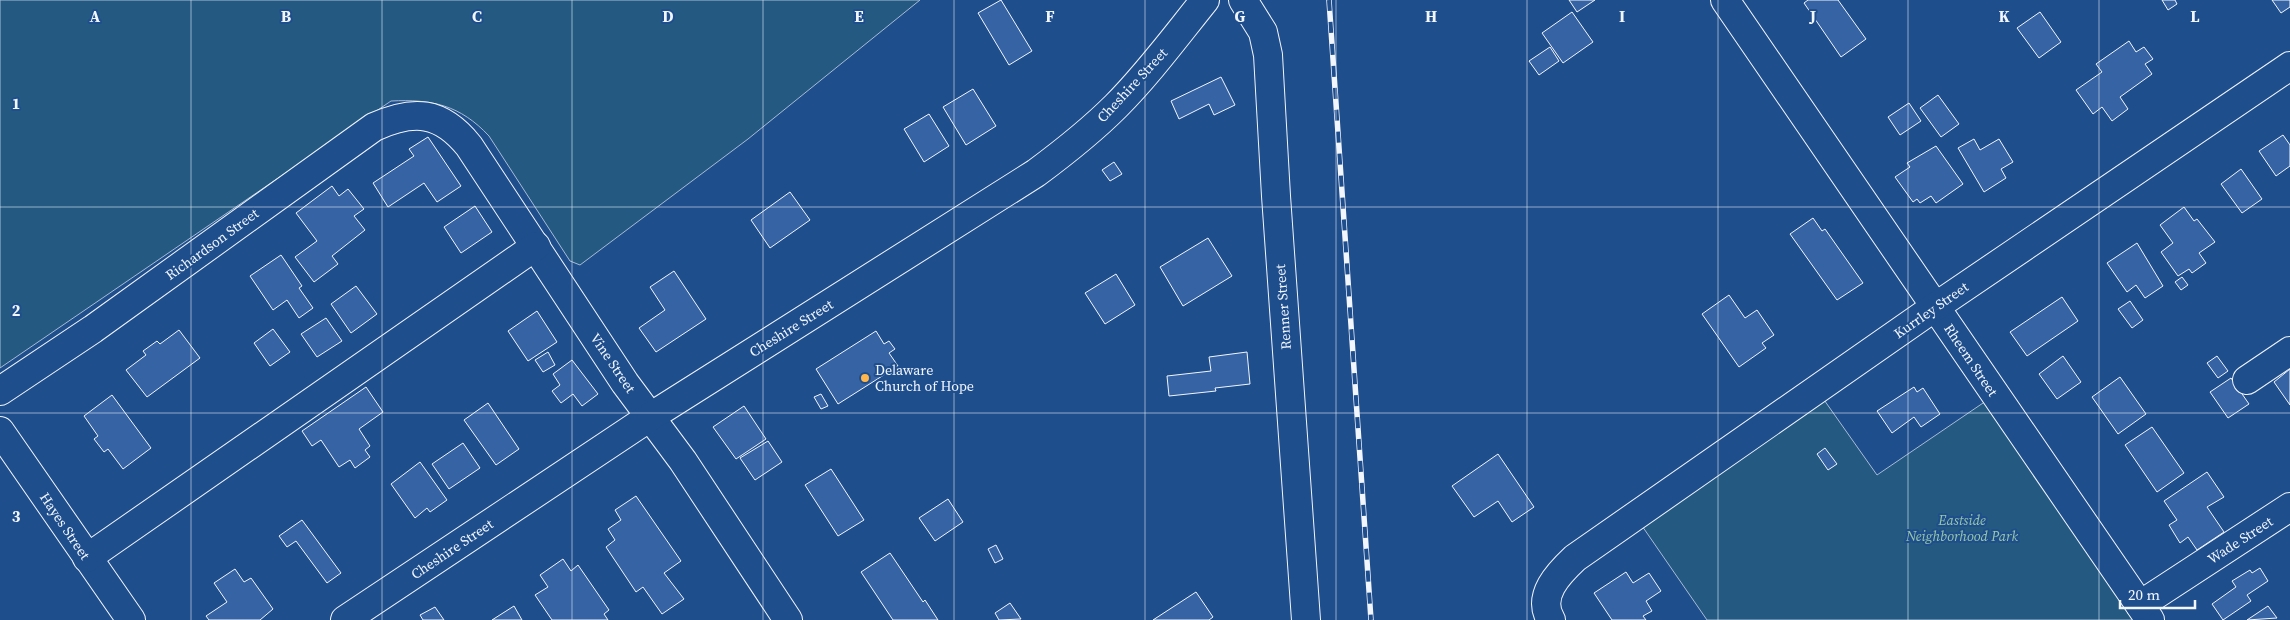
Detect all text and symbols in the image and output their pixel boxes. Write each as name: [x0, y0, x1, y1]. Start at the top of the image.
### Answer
text: A: [90, 5, 101, 27]
text: B: [281, 5, 292, 27]
text: C: [472, 5, 482, 27]
text: D: [662, 5, 674, 27]
text: E: [854, 5, 864, 27]
text: F: [1045, 5, 1055, 27]
text: G: [1235, 5, 1246, 27]
text: H: [1425, 5, 1437, 27]
text: I: [1619, 5, 1625, 27]
text: J: [1809, 5, 1816, 27]
text: K: [1998, 5, 2010, 27]
text: L: [2190, 5, 2200, 27]
street label: Cheshire Street: [1092, 43, 1172, 127]
text: 1: [12, 92, 20, 114]
street label: Richardson Street: [161, 203, 263, 285]
street label: Renner Street: [1270, 263, 1296, 350]
street label: Kurrley Street: [1890, 277, 1973, 343]
street label: Cheshire Street: [745, 294, 837, 362]
text: 2: [12, 299, 21, 321]
street label: Rheem Street: [1939, 320, 2003, 401]
street label: Vine Street: [586, 329, 641, 397]
place label: Delaware Church of Hope: [875, 360, 974, 396]
marker: Delaware Church of Hope: [859, 372, 871, 384]
street label: Hayes Street: [35, 488, 95, 564]
text: 3: [12, 505, 21, 527]
park label: Eastside Neighborhood Park: [1905, 510, 2018, 546]
street label: Wade Street: [2203, 511, 2277, 569]
street label: Cheshire Street: [407, 514, 497, 584]
scale bar: [2120, 578, 2195, 610]
text: 20 m: [2128, 584, 2160, 605]

